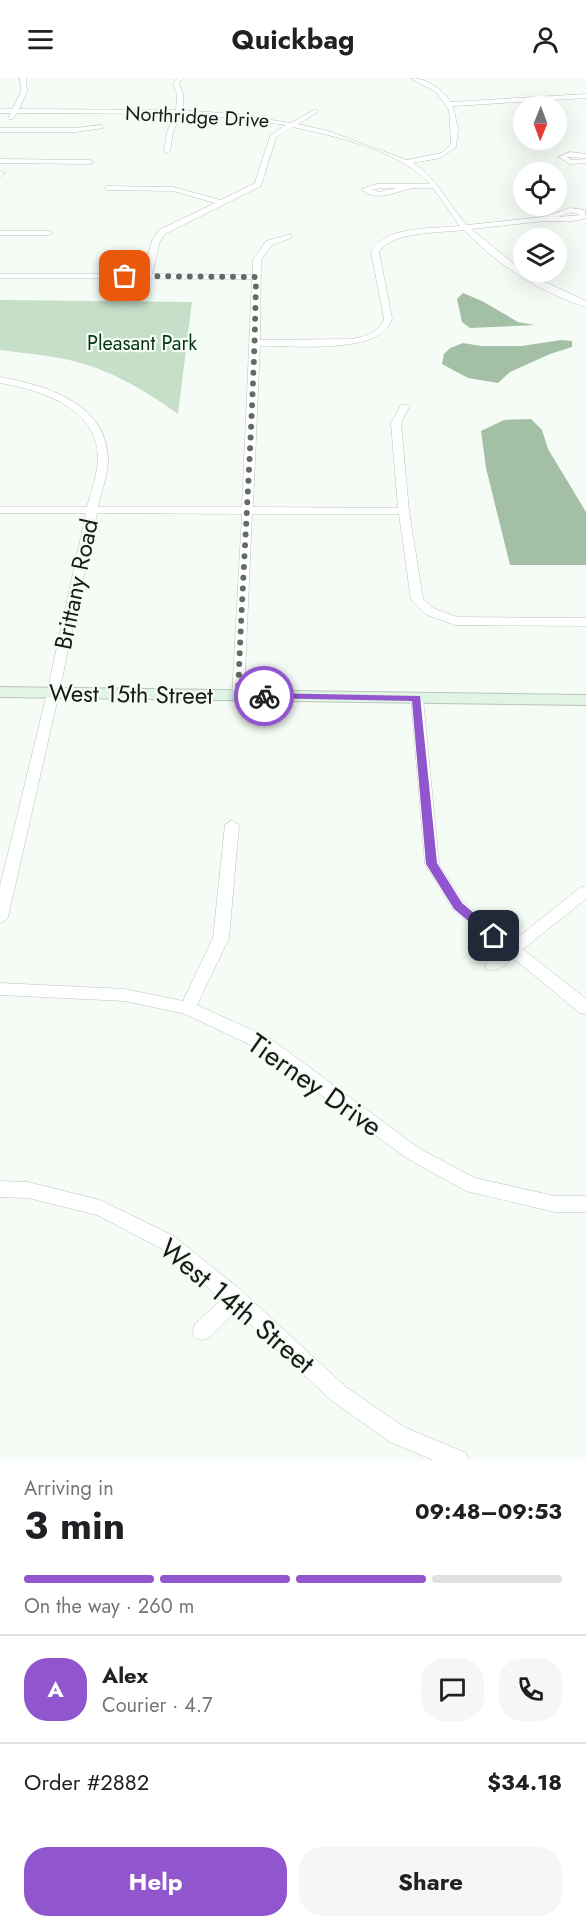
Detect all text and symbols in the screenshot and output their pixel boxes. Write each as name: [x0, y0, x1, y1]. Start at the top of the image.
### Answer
text: Quickbag: [232, 20, 354, 59]
icon: menu: [24, 23, 57, 56]
icon: person: [529, 23, 562, 56]
north arrow: [513, 96, 567, 150]
map controls: [513, 96, 567, 282]
street label: Northridge Drive: [124, 99, 270, 135]
button: locate: [513, 162, 567, 216]
button: layers: [513, 228, 567, 282]
pin: [99, 250, 150, 301]
icon: bag: [108, 259, 141, 292]
park label: Pleasant Park: [87, 329, 197, 358]
street label: Brittany Road: [45, 515, 107, 653]
courier: [234, 666, 294, 726]
street label: West 15th Street: [49, 675, 214, 713]
icon: bike: [248, 680, 281, 713]
pin: [468, 910, 519, 961]
icon: home: [477, 919, 510, 952]
street label: Tierney Drive: [239, 1023, 391, 1147]
street label: West 14th Street: [150, 1229, 324, 1384]
text: Arriving in: [24, 1474, 114, 1503]
text: 09:48–09:53: [415, 1495, 562, 1527]
text: 3 min: [24, 1497, 125, 1554]
text: On the way · 260 m: [24, 1592, 194, 1621]
button: chat: [421, 1658, 484, 1721]
button: phone: [499, 1658, 562, 1721]
text: Alex: [102, 1659, 148, 1691]
text: A: [47, 1673, 64, 1705]
text: Courier · 4.7: [102, 1691, 213, 1720]
text: Order #2882: [24, 1766, 149, 1798]
text: $34.18: [487, 1766, 562, 1798]
button: Help: [24, 1847, 287, 1916]
button: Share: [299, 1847, 562, 1916]

